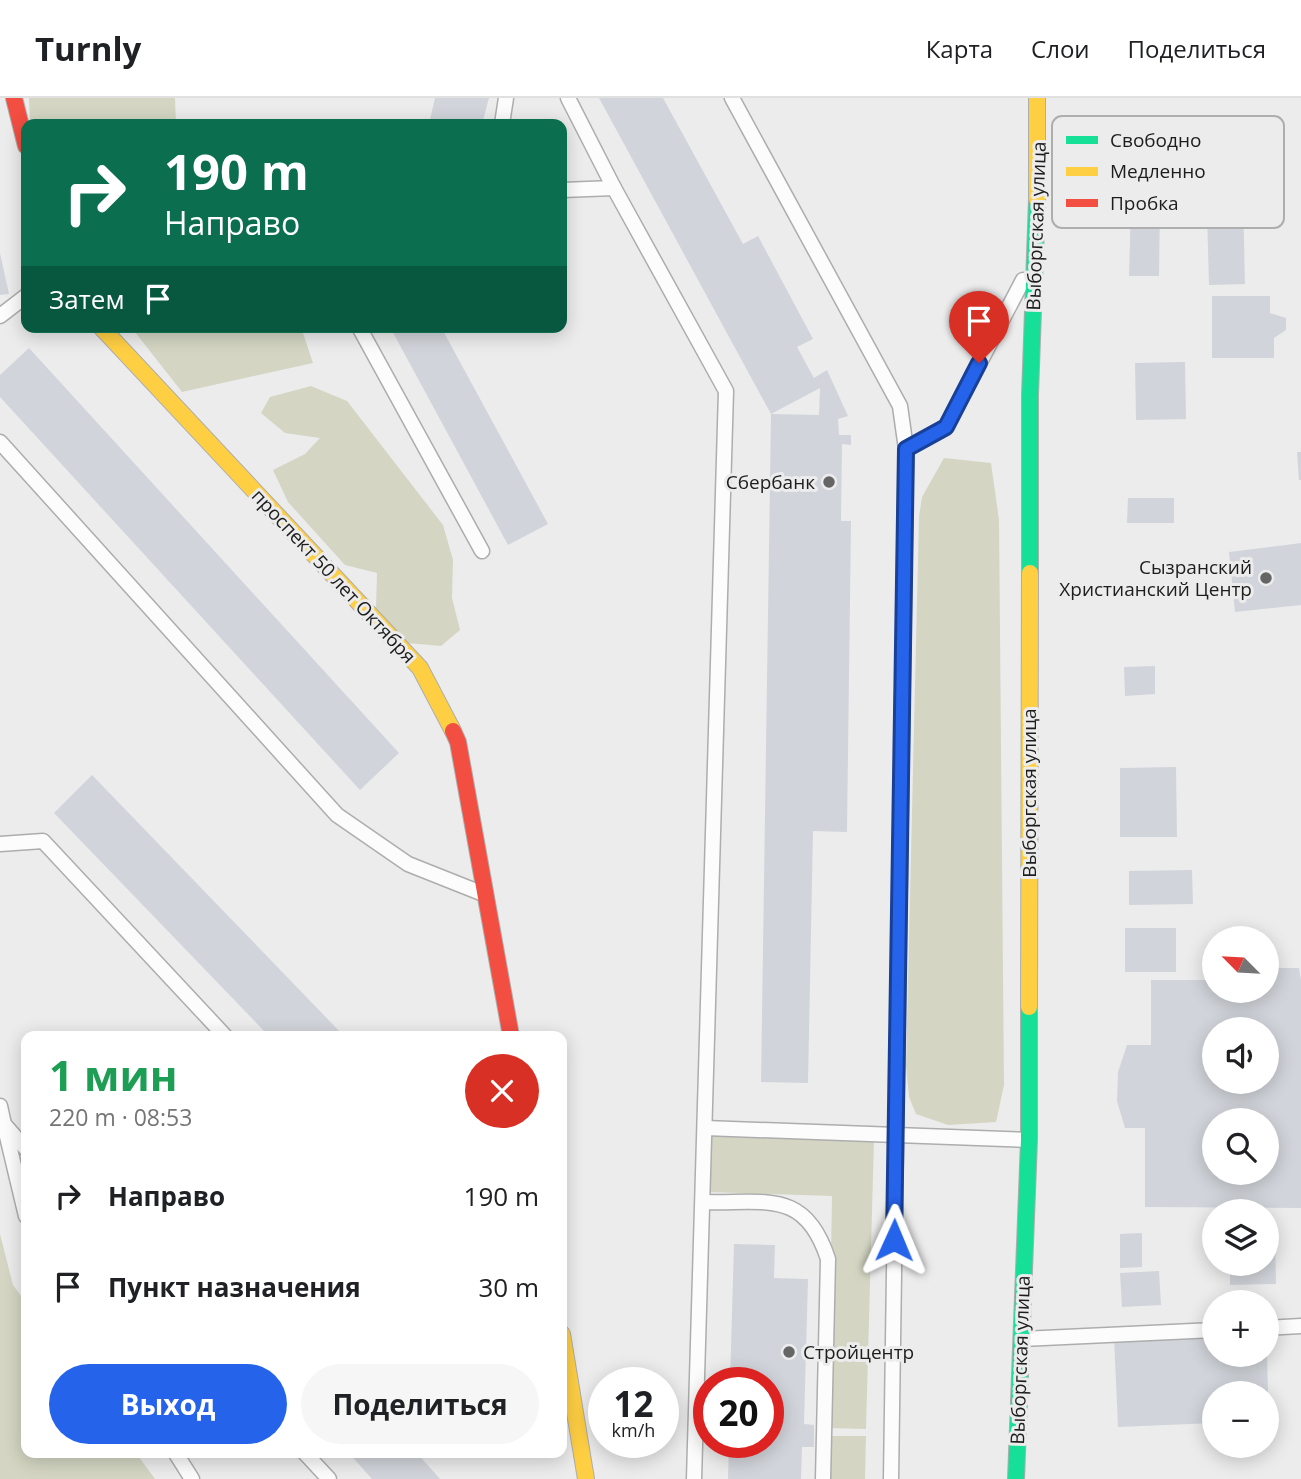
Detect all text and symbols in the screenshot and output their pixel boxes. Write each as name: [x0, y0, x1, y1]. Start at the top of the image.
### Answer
text: Turnly: [35, 26, 141, 71]
text: Карта: [926, 32, 993, 65]
text: Слои: [1031, 32, 1090, 65]
text: Поделиться: [1128, 32, 1266, 65]
legend: [1052, 116, 1284, 228]
text: Свободно: [1110, 127, 1201, 153]
text: 190 m: [164, 138, 309, 204]
street label: Выборгская улица: [1020, 141, 1052, 311]
icon: right: [49, 147, 140, 238]
text: Медленно: [1110, 158, 1206, 184]
text: Пробка: [1110, 190, 1179, 216]
text: Направо: [164, 201, 300, 244]
icon: arrive: [139, 280, 177, 318]
text: Затем: [49, 281, 125, 317]
pin: [949, 291, 1009, 363]
icon: arrive: [960, 302, 998, 340]
place label: Сбербанк: [726, 469, 815, 495]
marker: Сбербанк: [821, 474, 837, 490]
street label: проспект 50 лет Октября: [246, 483, 422, 669]
place label: Сызранский Христианский Центр: [1059, 554, 1252, 602]
marker: Сызранский Христианский Центр: [1258, 570, 1274, 586]
street label: Выборгская улица: [1016, 708, 1042, 878]
north arrow: [1202, 926, 1279, 1003]
map controls: [1202, 926, 1279, 1458]
button: sound: [1202, 1017, 1279, 1094]
text: 1 мин: [49, 1046, 177, 1103]
button: close: [465, 1054, 539, 1128]
text: 220 m · 08:53: [49, 1101, 192, 1133]
button: search: [1202, 1108, 1279, 1185]
icon: right: [49, 1177, 87, 1215]
text: Направо: [108, 1178, 225, 1214]
text: 190 m: [464, 1178, 539, 1214]
button: layers: [1202, 1199, 1279, 1276]
position arrow: [857, 1203, 931, 1277]
icon: arrive: [49, 1268, 87, 1306]
text: Пункт назначения: [108, 1269, 361, 1305]
text: 30 m: [478, 1269, 539, 1305]
street label: Выборгская улица: [1004, 1275, 1036, 1445]
button: +: [1202, 1290, 1279, 1367]
place label: Стройцентр: [803, 1339, 914, 1365]
marker: Стройцентр: [781, 1344, 797, 1360]
button: Выход: [49, 1364, 287, 1444]
button: Поделиться: [301, 1364, 539, 1444]
speed limit sign: 20: [693, 1367, 784, 1458]
text: 12: [613, 1380, 654, 1427]
button: −: [1202, 1381, 1279, 1458]
text: km/h: [612, 1418, 655, 1442]

